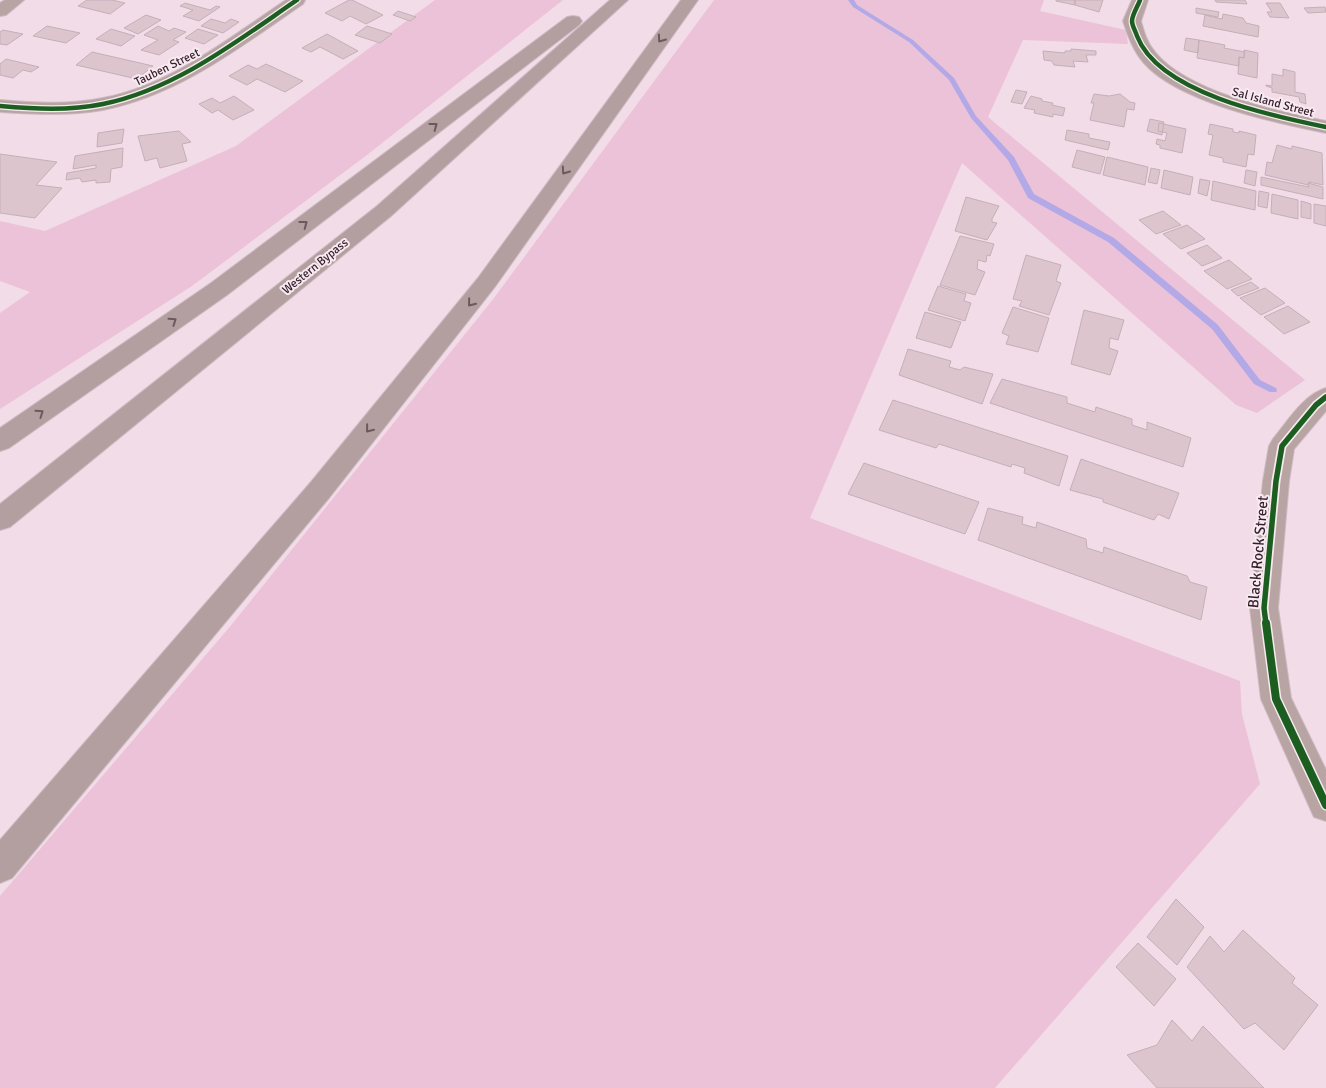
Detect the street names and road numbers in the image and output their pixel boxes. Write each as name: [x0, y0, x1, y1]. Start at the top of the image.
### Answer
street label: Tauben Street: [132, 45, 202, 90]
street label: Sal Island Street: [1230, 84, 1315, 121]
street label: Western Bypass: [279, 235, 351, 297]
street label: Black Rock Street: [1244, 495, 1272, 609]

